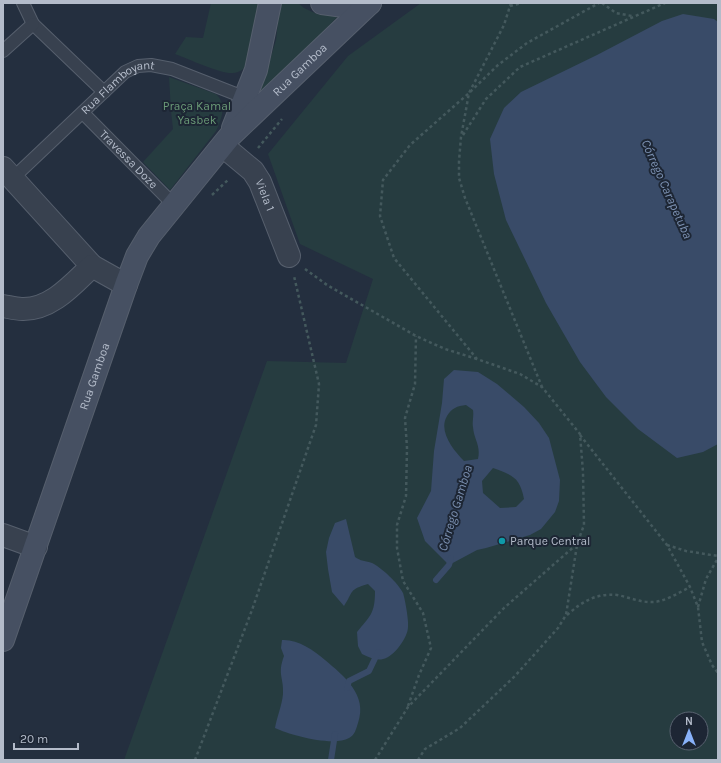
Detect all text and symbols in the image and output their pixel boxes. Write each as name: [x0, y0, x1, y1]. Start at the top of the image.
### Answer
street label: Rua Gamboa: [270, 41, 330, 99]
street label: Rua Flamboyant: [78, 58, 156, 117]
park label: Praça Kamal Yasbek: [163, 99, 231, 127]
street label: Travessa Doze: [97, 127, 161, 191]
water label: Córrego Carapetuba: [638, 137, 696, 241]
street label: Viela 1: [252, 177, 278, 213]
street label: Rua Gamboa: [76, 341, 112, 412]
water label: Córrego Gamboa: [435, 463, 475, 553]
place label: Parque Central: [510, 534, 590, 548]
marker: Parque Central: [497, 536, 507, 546]
north arrow: [669, 711, 709, 751]
text: N: [685, 715, 693, 728]
scale bar: [14, 725, 78, 751]
text: 20 m: [20, 732, 48, 746]

